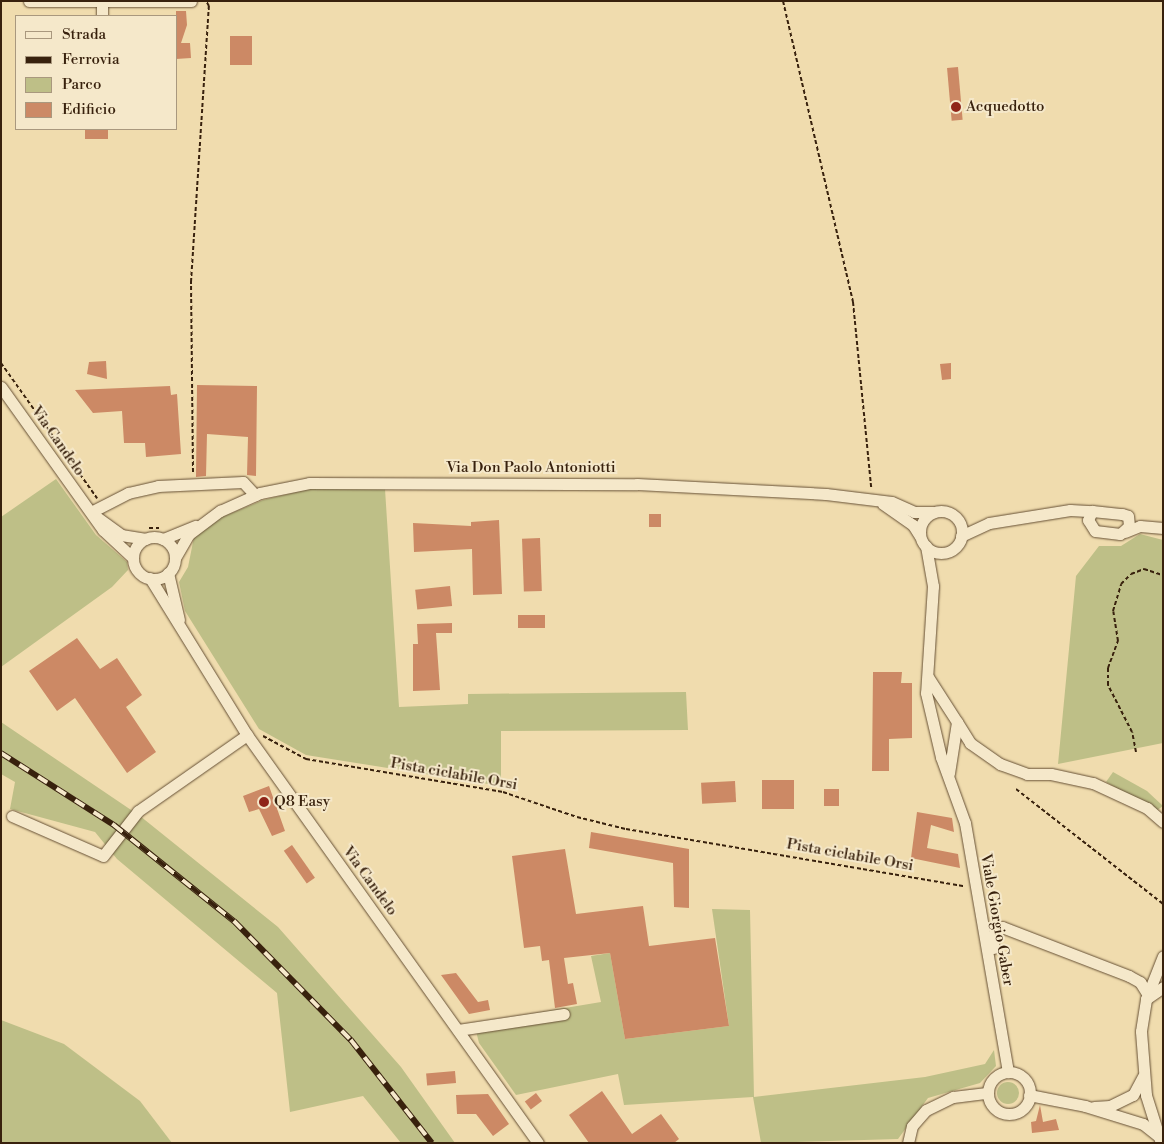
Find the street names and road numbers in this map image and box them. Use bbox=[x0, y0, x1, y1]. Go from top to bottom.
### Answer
street label: Via Candelo bbox=[27, 403, 89, 479]
street label: Via Don Paolo Antoniotti bbox=[446, 459, 616, 477]
street label: Pista ciclabile Orsi bbox=[389, 754, 519, 794]
street label: Pista ciclabile Orsi bbox=[785, 835, 915, 875]
street label: Via Candelo bbox=[339, 843, 401, 919]
street label: Viale Giorgio Gaber bbox=[977, 853, 1017, 987]

